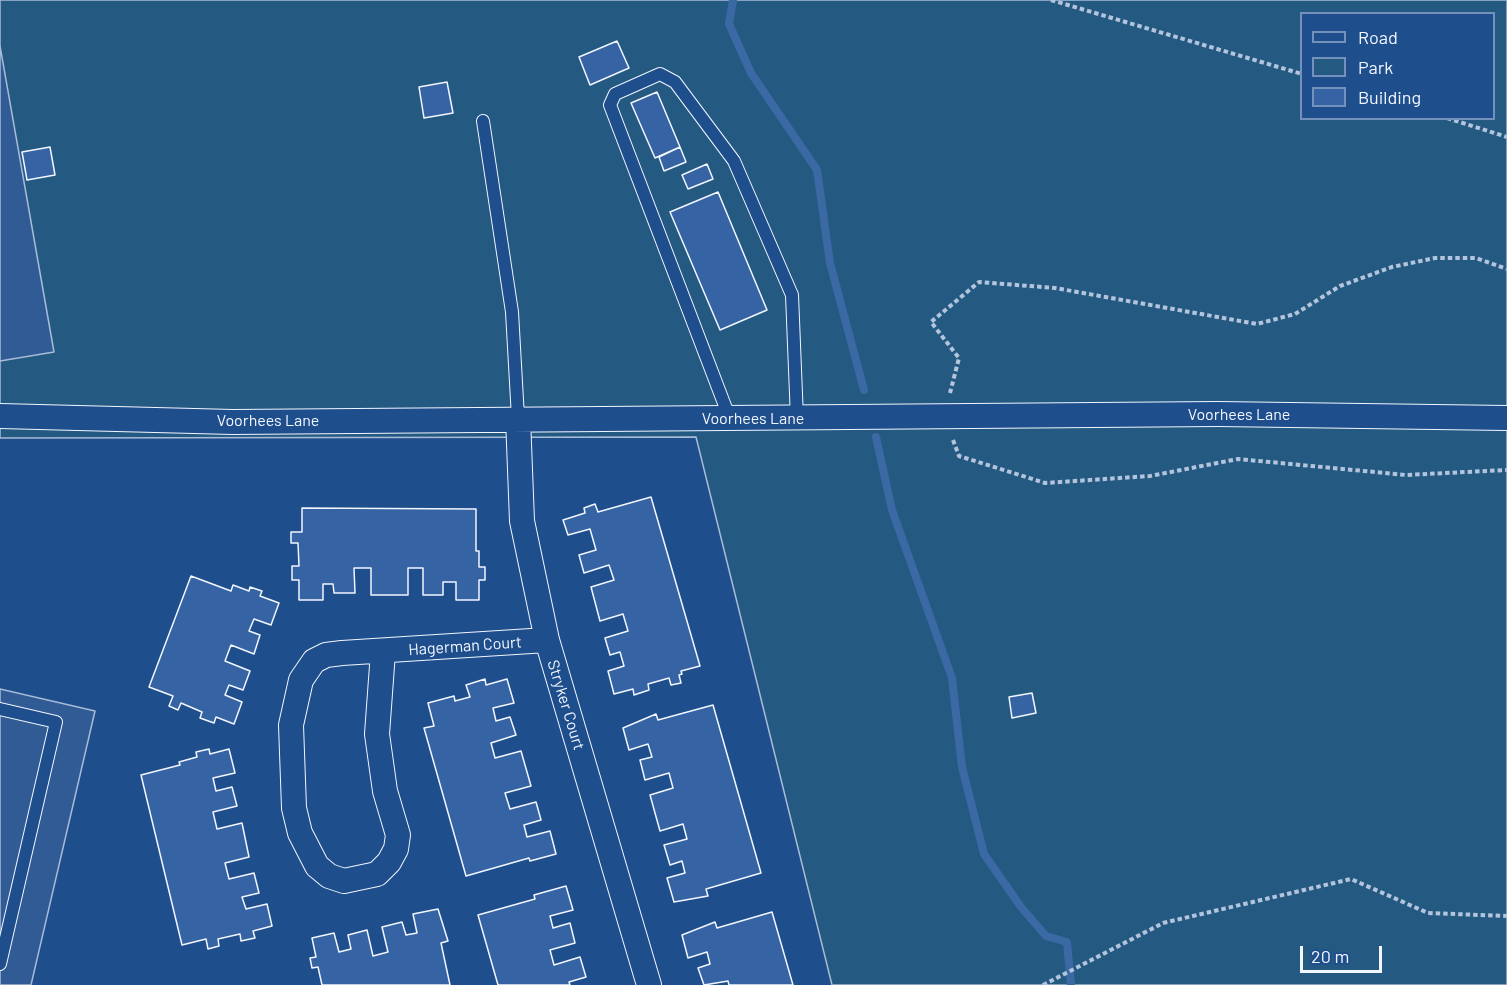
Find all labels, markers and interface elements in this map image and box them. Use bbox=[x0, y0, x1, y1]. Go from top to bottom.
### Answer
legend bbox=[1300, 12, 1495, 120]
text: Road bbox=[1358, 26, 1398, 48]
text: Park bbox=[1358, 56, 1393, 78]
text: Building bbox=[1358, 86, 1421, 108]
street label: Voorhees Lane bbox=[1188, 405, 1290, 425]
street label: Voorhees Lane bbox=[702, 409, 804, 429]
street label: Voorhees Lane bbox=[217, 411, 319, 431]
street label: Hagerman Court bbox=[408, 632, 522, 660]
street label: Stryker Court bbox=[543, 658, 589, 752]
scale bar bbox=[1303, 934, 1386, 972]
text: 20 m bbox=[1311, 945, 1349, 967]

